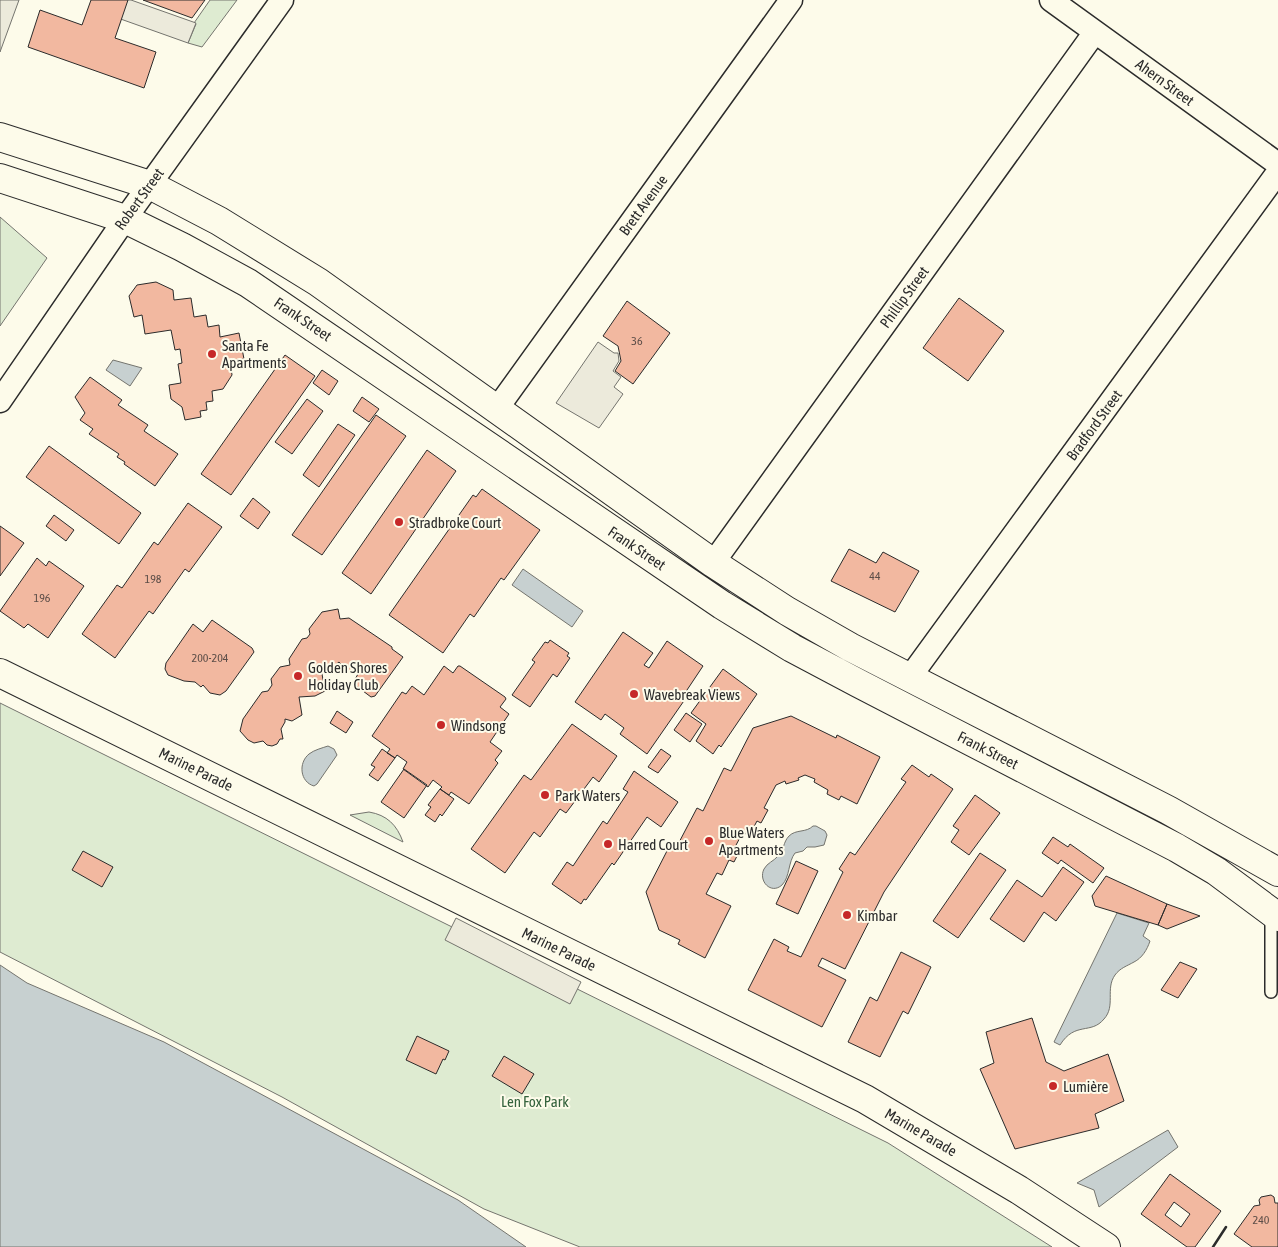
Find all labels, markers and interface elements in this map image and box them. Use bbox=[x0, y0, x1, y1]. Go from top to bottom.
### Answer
street label: Ahern Street bbox=[1132, 55, 1198, 109]
street label: Robert Street bbox=[111, 165, 167, 233]
street label: Brett Avenue bbox=[615, 171, 671, 239]
street label: Phillip Street bbox=[876, 263, 932, 331]
street label: Frank Street bbox=[271, 294, 335, 344]
house number: 36 bbox=[631, 334, 643, 348]
place label: Santa Fe Apartments bbox=[222, 337, 287, 371]
marker: Santa Fe Apartments bbox=[206, 348, 218, 360]
street label: Bradford Street bbox=[1063, 386, 1125, 464]
place label: Stradbroke Court bbox=[409, 514, 501, 531]
marker: Stradbroke Court bbox=[393, 516, 405, 528]
street label: Frank Street bbox=[605, 523, 669, 573]
house number: 44 bbox=[869, 569, 881, 583]
house number: 198 bbox=[145, 572, 162, 586]
house number: 196 bbox=[34, 591, 51, 605]
house number: 200-204 bbox=[192, 651, 229, 665]
place label: Golden Shores Holiday Club bbox=[308, 659, 387, 693]
marker: Golden Shores Holiday Club bbox=[292, 670, 304, 682]
place label: Wavebreak Views bbox=[644, 686, 740, 703]
marker: Wavebreak Views bbox=[628, 688, 640, 700]
place label: Windsong bbox=[451, 717, 506, 734]
marker: Windsong bbox=[435, 719, 447, 731]
street label: Frank Street bbox=[955, 728, 1021, 772]
street label: Marine Parade bbox=[156, 744, 236, 794]
place label: Park Waters bbox=[555, 787, 620, 804]
marker: Park Waters bbox=[539, 789, 551, 801]
place label: Blue Waters Apartments bbox=[719, 824, 784, 858]
marker: Blue Waters Apartments bbox=[703, 835, 715, 847]
place label: Harred Court bbox=[618, 836, 688, 853]
marker: Harred Court bbox=[602, 838, 614, 850]
place label: Kimbar bbox=[857, 907, 898, 924]
marker: Kimbar bbox=[841, 909, 853, 921]
street label: Marine Parade bbox=[519, 924, 599, 974]
place label: Lumière bbox=[1063, 1078, 1109, 1095]
marker: Lumière bbox=[1047, 1080, 1059, 1092]
park label: Len Fox Park bbox=[501, 1093, 569, 1110]
street label: Marine Parade bbox=[882, 1105, 960, 1159]
house number: 240 bbox=[1253, 1213, 1270, 1227]

